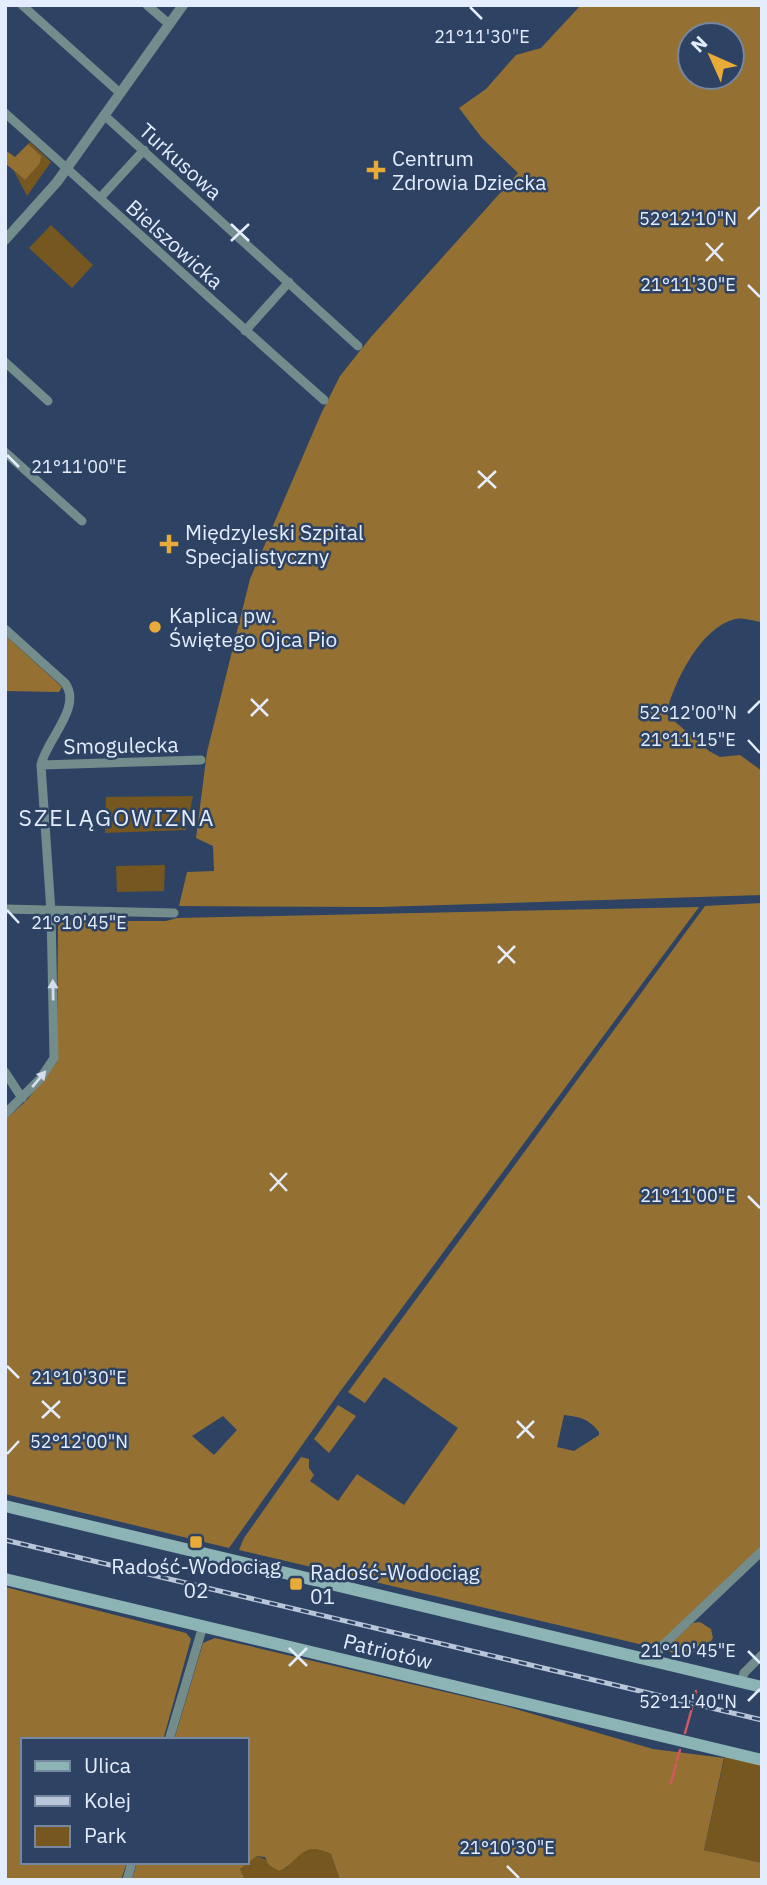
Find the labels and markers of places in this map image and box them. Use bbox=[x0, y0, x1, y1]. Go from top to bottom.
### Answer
place label: Centrum Zdrowia Dziecka bbox=[392, 144, 547, 196]
marker: Centrum Zdrowia Dziecka bbox=[366, 160, 386, 180]
place label: Międzyleski Szpital Specjalistyczny bbox=[185, 518, 364, 570]
marker: Międzyleski Szpital Specjalistyczny bbox=[159, 534, 179, 554]
place label: Kaplica pw. Świętego Ojca Pio bbox=[169, 601, 337, 653]
marker: Kaplica pw. Świętego Ojca Pio bbox=[147, 619, 163, 635]
marker: Radość-Wodociąg 02 bbox=[188, 1534, 204, 1550]
place label: Radość-Wodociąg 02 bbox=[111, 1552, 281, 1604]
place label: Radość-Wodociąg 01 bbox=[310, 1558, 480, 1610]
marker: Radość-Wodociąg 01 bbox=[288, 1576, 304, 1592]

